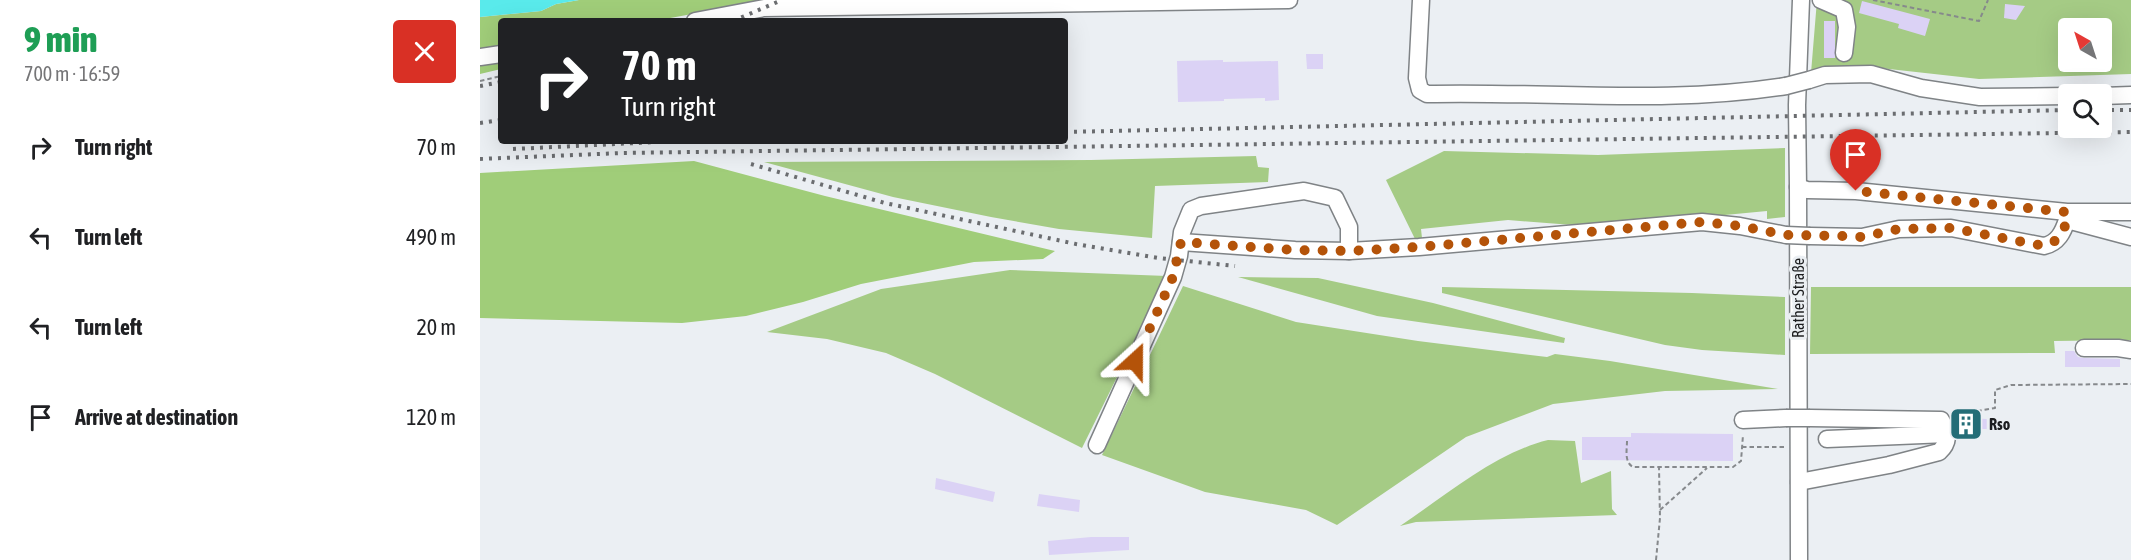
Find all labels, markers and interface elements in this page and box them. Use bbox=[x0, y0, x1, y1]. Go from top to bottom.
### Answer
text: 9 min bbox=[24, 18, 98, 60]
north arrow bbox=[2058, 18, 2112, 72]
map controls bbox=[2058, 18, 2112, 138]
button: close bbox=[393, 20, 456, 83]
text: 70 m bbox=[621, 41, 696, 89]
icon: right bbox=[522, 42, 600, 120]
text: 700 m · 16:59 bbox=[24, 62, 120, 85]
button: search bbox=[2058, 84, 2112, 138]
text: Turn right bbox=[621, 91, 716, 122]
pin bbox=[1830, 129, 1881, 191]
icon: right bbox=[24, 131, 57, 164]
text: Turn right bbox=[75, 134, 152, 160]
text: 70 m bbox=[416, 134, 456, 160]
icon: arrive bbox=[1839, 138, 1872, 171]
icon: left bbox=[24, 221, 57, 254]
text: Turn left bbox=[75, 224, 142, 250]
text: 490 m bbox=[406, 224, 456, 250]
street label: Rather Straße bbox=[1789, 258, 1807, 338]
icon: left bbox=[24, 311, 57, 344]
text: Turn left bbox=[75, 314, 142, 340]
text: 20 m bbox=[416, 314, 456, 340]
position arrow bbox=[1103, 329, 1167, 393]
icon: arrive bbox=[24, 401, 57, 434]
text: Arrive at destination bbox=[75, 404, 238, 430]
text: 120 m bbox=[406, 404, 456, 430]
building icon: Rso bbox=[1948, 406, 1984, 442]
place label: Rso bbox=[1989, 415, 2011, 433]

